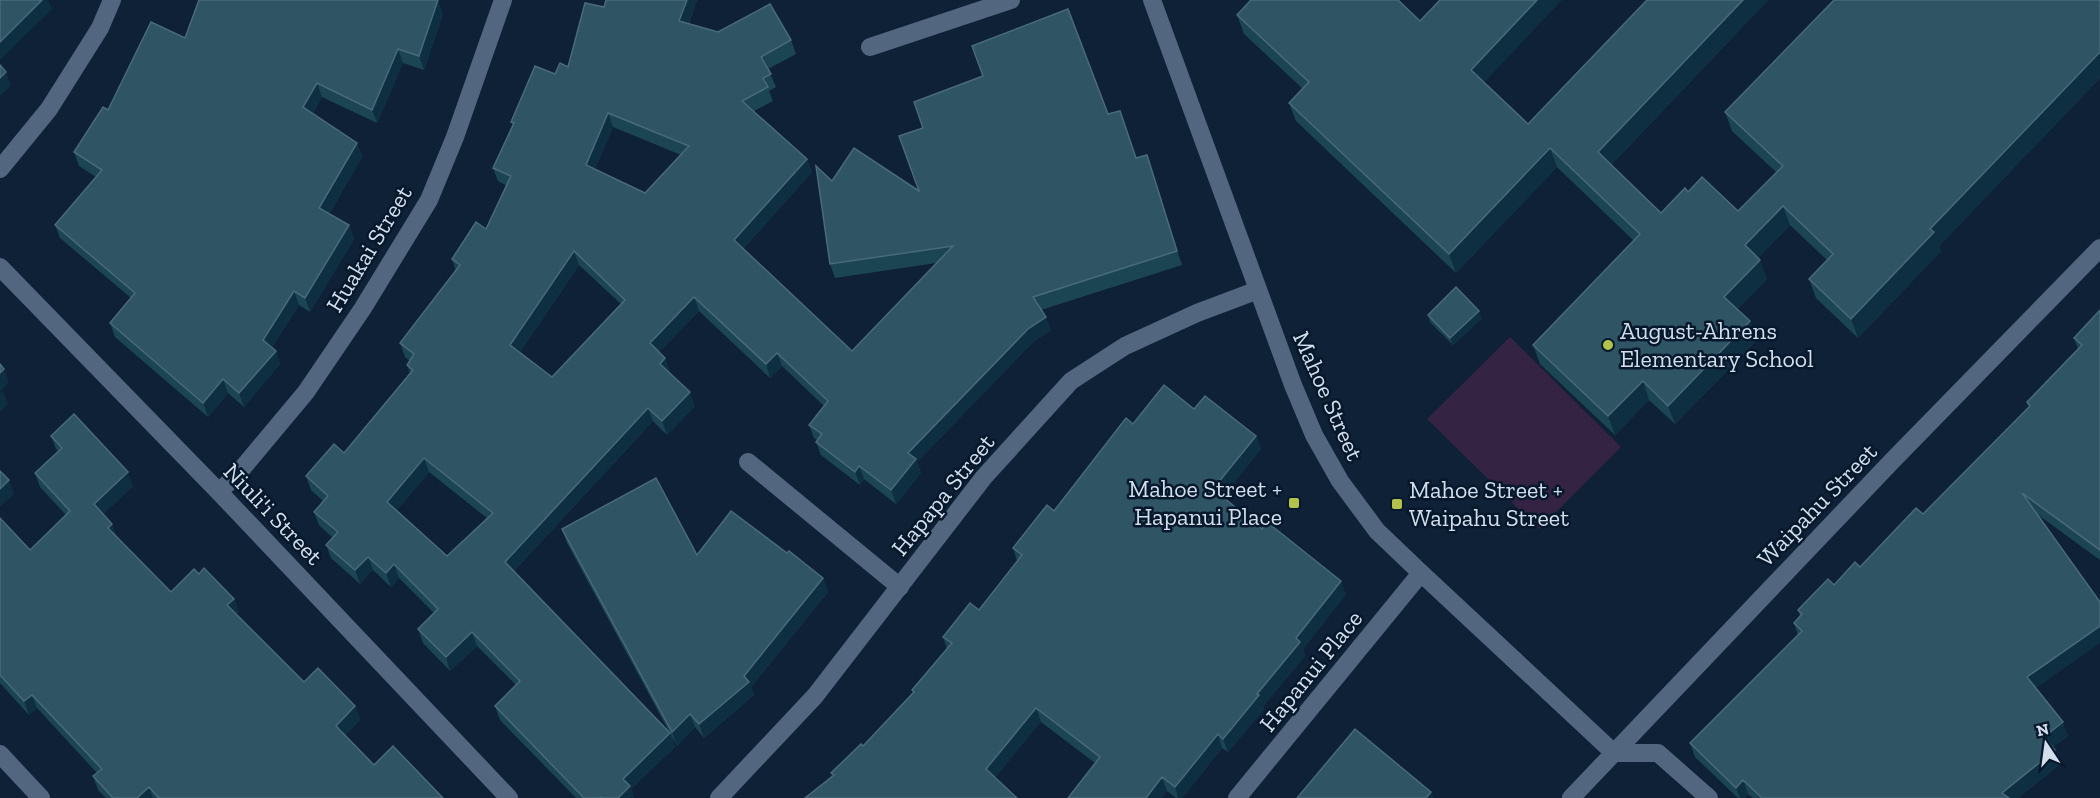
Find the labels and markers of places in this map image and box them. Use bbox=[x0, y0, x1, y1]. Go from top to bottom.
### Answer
place label: August-Ahrens Elementary School bbox=[1620, 316, 1814, 373]
marker: August-Ahrens Elementary School bbox=[1601, 338, 1615, 352]
place label: Mahoe Street + Hapanui Place bbox=[1128, 474, 1282, 531]
place label: Mahoe Street + Waipahu Street bbox=[1409, 475, 1569, 532]
marker: Mahoe Street + Hapanui Place bbox=[1287, 496, 1301, 510]
marker: Mahoe Street + Waipahu Street bbox=[1390, 497, 1404, 511]

